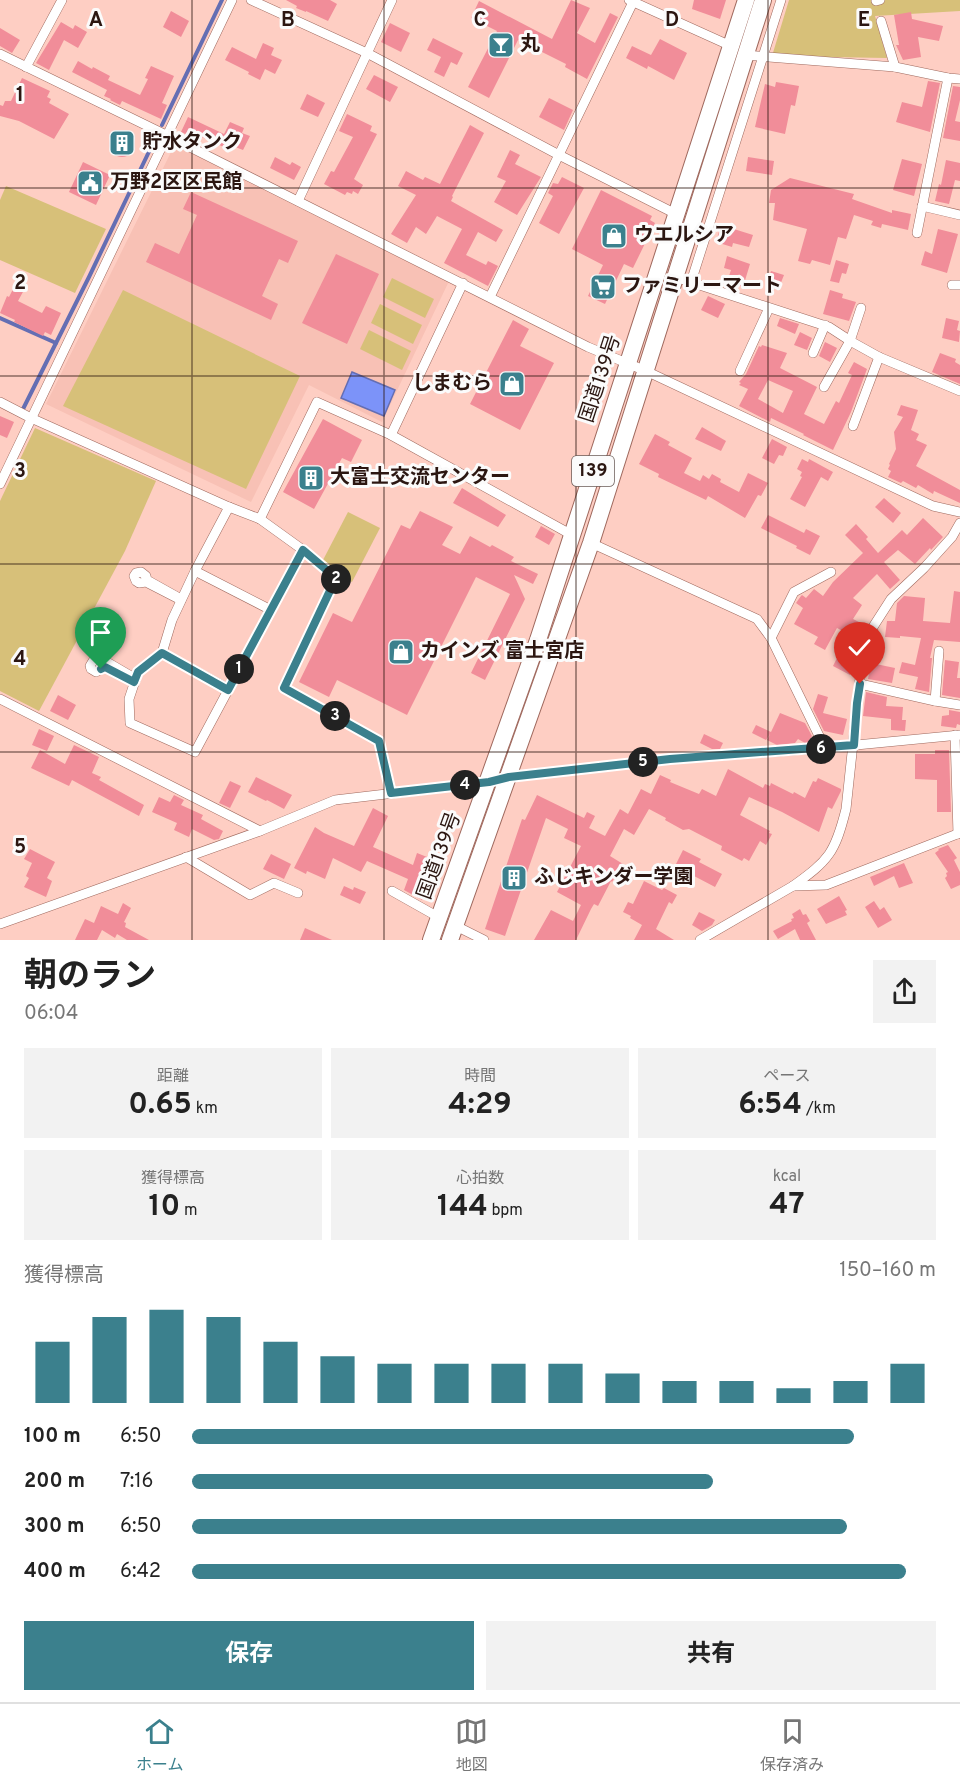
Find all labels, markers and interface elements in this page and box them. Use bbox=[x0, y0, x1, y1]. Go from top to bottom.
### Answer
text: A bbox=[89, 8, 103, 34]
text: B bbox=[281, 8, 295, 34]
text: C bbox=[474, 8, 486, 34]
text: D bbox=[665, 8, 679, 34]
text: E bbox=[858, 8, 870, 34]
bar icon: 丸 bbox=[486, 30, 516, 60]
place label: 丸 bbox=[520, 32, 540, 58]
text: 1 bbox=[16, 83, 24, 109]
building icon: 貯水タンク bbox=[107, 128, 137, 158]
place label: 貯水タンク bbox=[142, 130, 242, 156]
public building icon: 万野2区区民館 bbox=[75, 168, 105, 198]
place label: 万野2区区民館 bbox=[110, 170, 242, 196]
shop icon: ウエルシア bbox=[599, 221, 629, 251]
place label: ウエルシア bbox=[634, 223, 734, 249]
text: 2 bbox=[14, 271, 26, 297]
supermarket icon: ファミリーマート bbox=[588, 272, 618, 302]
place label: ファミリーマート bbox=[622, 274, 782, 300]
street label: 国道139号 bbox=[575, 332, 627, 426]
shop icon: しまむら bbox=[497, 369, 527, 399]
place label: しまむら bbox=[412, 371, 492, 397]
road number: 139 bbox=[572, 456, 614, 486]
text: 3 bbox=[14, 459, 26, 485]
building icon: 大富士交流センター bbox=[296, 463, 326, 493]
place label: 大富士交流センター bbox=[330, 465, 510, 491]
pin: 2 bbox=[321, 564, 351, 594]
text: 2 bbox=[331, 569, 341, 589]
pin bbox=[75, 607, 126, 669]
icon: arrive bbox=[84, 616, 117, 649]
pin bbox=[834, 622, 885, 684]
icon: check bbox=[843, 631, 876, 664]
shop icon: カインズ 富士宮店 bbox=[386, 637, 416, 667]
place label: カインズ 富士宮店 bbox=[420, 639, 585, 665]
text: 4 bbox=[14, 647, 26, 673]
pin: 1 bbox=[224, 654, 254, 684]
text: 1 bbox=[236, 659, 242, 679]
pin: 3 bbox=[320, 701, 350, 731]
text: 3 bbox=[330, 706, 340, 726]
pin: 6 bbox=[806, 734, 836, 764]
text: 6 bbox=[816, 739, 826, 759]
pin: 5 bbox=[628, 747, 658, 777]
text: 5 bbox=[638, 752, 648, 772]
pin: 4 bbox=[450, 770, 480, 800]
text: 4 bbox=[460, 775, 470, 795]
street label: 国道139号 bbox=[412, 809, 468, 903]
text: 5 bbox=[14, 835, 26, 861]
building icon: ふじキンダー学園 bbox=[499, 863, 529, 893]
place label: ふじキンダー学園 bbox=[534, 865, 693, 891]
text: 朝のラン bbox=[24, 957, 156, 999]
button: share bbox=[873, 960, 936, 1023]
text: 06:04 bbox=[24, 1001, 79, 1027]
text: 距離 bbox=[157, 1067, 189, 1087]
text: 時間 bbox=[464, 1067, 496, 1087]
text: ペース bbox=[763, 1067, 811, 1087]
text: 0.65 bbox=[128, 1087, 192, 1124]
text: 4:29 bbox=[448, 1087, 512, 1124]
text: 6:54 bbox=[738, 1087, 802, 1124]
text: km bbox=[192, 1099, 218, 1119]
text: /km bbox=[802, 1099, 836, 1119]
text: kcal bbox=[773, 1167, 801, 1187]
text: 獲得標高 bbox=[141, 1169, 205, 1189]
text: 心拍数 bbox=[456, 1169, 504, 1189]
text: 47 bbox=[769, 1187, 805, 1224]
text: 10 bbox=[148, 1189, 180, 1226]
text: 144 bbox=[437, 1189, 488, 1226]
text: m bbox=[180, 1201, 198, 1221]
text: bpm bbox=[488, 1201, 523, 1221]
text: 150–160 m bbox=[839, 1258, 936, 1284]
text: 獲得標高 bbox=[24, 1263, 104, 1289]
text: 100 m bbox=[24, 1424, 81, 1450]
text: 6:50 bbox=[120, 1424, 162, 1450]
text: 200 m bbox=[24, 1469, 85, 1495]
text: 7:16 bbox=[120, 1469, 154, 1495]
text: 300 m bbox=[24, 1514, 85, 1540]
text: 6:50 bbox=[120, 1514, 162, 1540]
text: 400 m bbox=[24, 1559, 86, 1585]
text: 6:42 bbox=[120, 1559, 161, 1585]
button: 保存 bbox=[24, 1621, 474, 1690]
button: 共有 bbox=[486, 1621, 936, 1690]
tab: ホーム bbox=[136, 1715, 183, 1776]
tab: 地図 bbox=[455, 1715, 488, 1776]
tab: 保存済み bbox=[760, 1715, 824, 1776]

